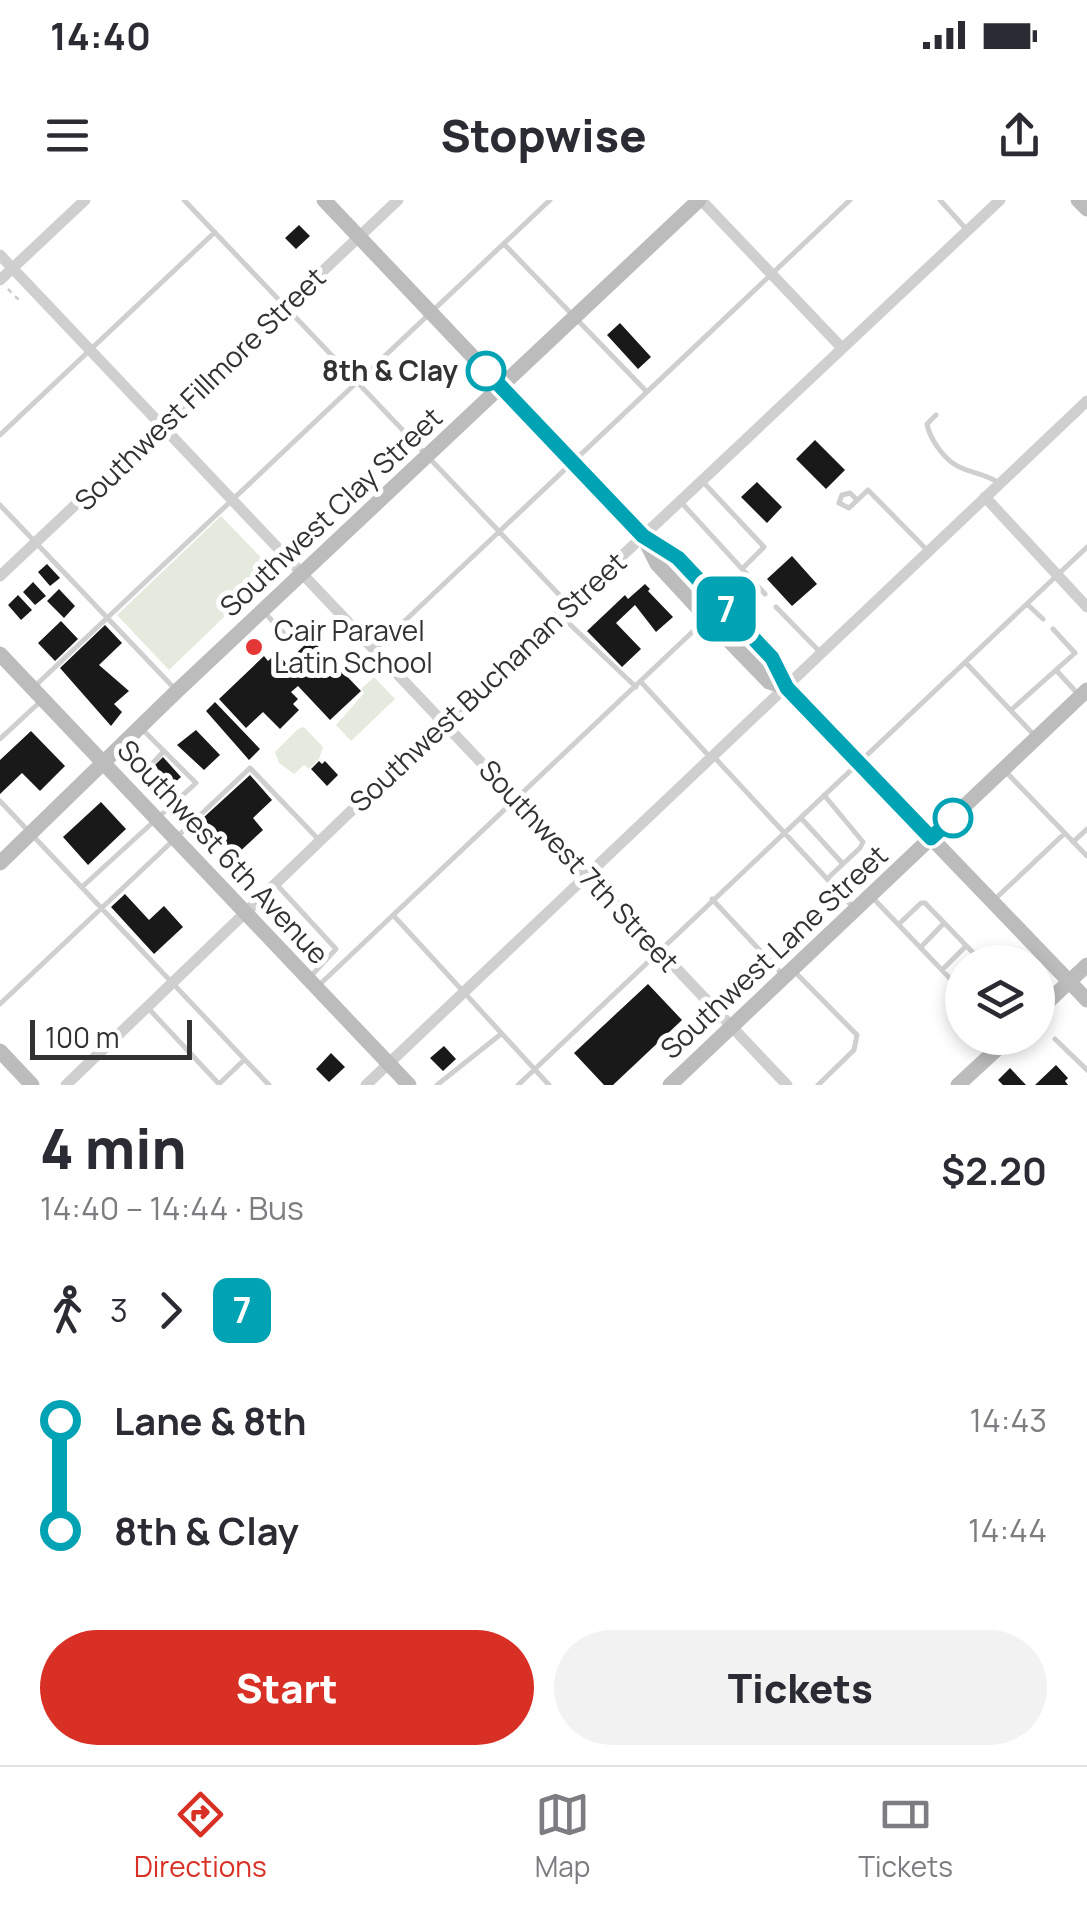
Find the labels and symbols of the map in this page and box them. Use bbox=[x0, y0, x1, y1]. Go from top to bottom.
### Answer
street label: Southwest Fillmore Street bbox=[66, 258, 333, 518]
place label: 8th & Clay bbox=[322, 351, 458, 389]
marker: 8th & Clay bbox=[467, 352, 505, 390]
street label: Southwest Clay Street bbox=[211, 398, 450, 624]
street label: Southwest Buchanan Street bbox=[341, 543, 634, 820]
line badge: 7 bbox=[694, 576, 758, 642]
place label: Cair Paravel Latin School bbox=[274, 611, 433, 681]
marker: Cair Paravel Latin School bbox=[243, 636, 265, 658]
street label: Southwest 6th Avenue bbox=[110, 731, 338, 972]
street label: Southwest 7th Street bbox=[471, 751, 688, 980]
unlabelled marker bbox=[934, 799, 972, 837]
street label: Southwest Lane Street bbox=[651, 836, 895, 1067]
scale bar bbox=[30, 1015, 192, 1060]

